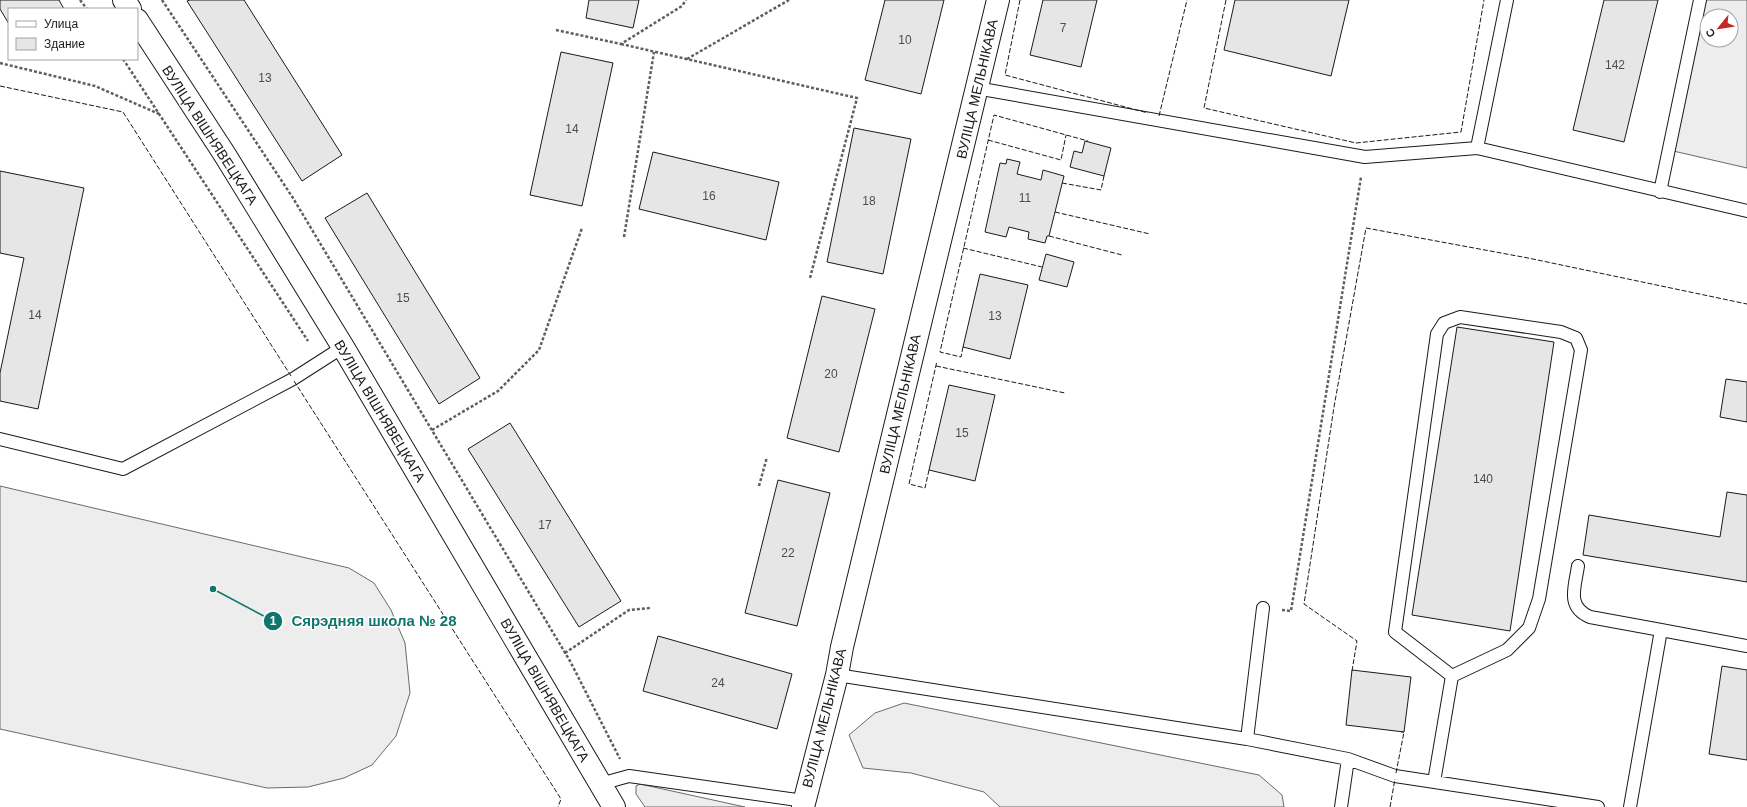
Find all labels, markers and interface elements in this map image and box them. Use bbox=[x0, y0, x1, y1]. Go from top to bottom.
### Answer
legend bbox=[8, 8, 138, 60]
north arrow bbox=[1699, 8, 1739, 48]
text: Улица bbox=[44, 17, 78, 31]
street label: ВУЛІЦА МЕЛЬНІКАВА bbox=[953, 17, 1001, 160]
house number: 7 bbox=[1060, 21, 1067, 35]
text: С bbox=[1703, 27, 1718, 39]
house number: 10 bbox=[898, 33, 912, 47]
text: Здание bbox=[44, 37, 85, 51]
house number: 142 bbox=[1605, 58, 1625, 72]
street label: ВУЛІЦА ВІШНЯВЕЦКАГА bbox=[159, 62, 261, 208]
house number: 13 bbox=[258, 71, 272, 85]
house number: 14 bbox=[565, 122, 579, 136]
house number: 16 bbox=[702, 189, 716, 203]
house number: 11 bbox=[1019, 191, 1032, 205]
house number: 18 bbox=[862, 194, 876, 208]
house number: 15 bbox=[396, 291, 410, 305]
house number: 14 bbox=[28, 308, 42, 322]
house number: 13 bbox=[988, 309, 1002, 323]
street label: ВУЛІЦА МЕЛЬНІКАВА bbox=[876, 332, 924, 475]
street label: ВУЛІЦА ВІШНЯВЕЦКАГА bbox=[331, 337, 429, 485]
house number: 20 bbox=[824, 367, 838, 381]
house number: 15 bbox=[955, 426, 969, 440]
house number: 140 bbox=[1473, 472, 1493, 486]
house number: 17 bbox=[538, 518, 552, 532]
house number: 22 bbox=[781, 546, 795, 560]
callout: Сярэдняя школа № 28 bbox=[263, 608, 464, 635]
text: Сярэдняя школа № 28 bbox=[291, 612, 457, 629]
text: 1 bbox=[270, 614, 277, 628]
street label: ВУЛІЦА ВІШНЯВЕЦКАГА bbox=[497, 616, 593, 765]
street label: ВУЛІЦА МЕЛЬНІКАВА bbox=[799, 646, 849, 789]
house number: 24 bbox=[711, 676, 725, 690]

